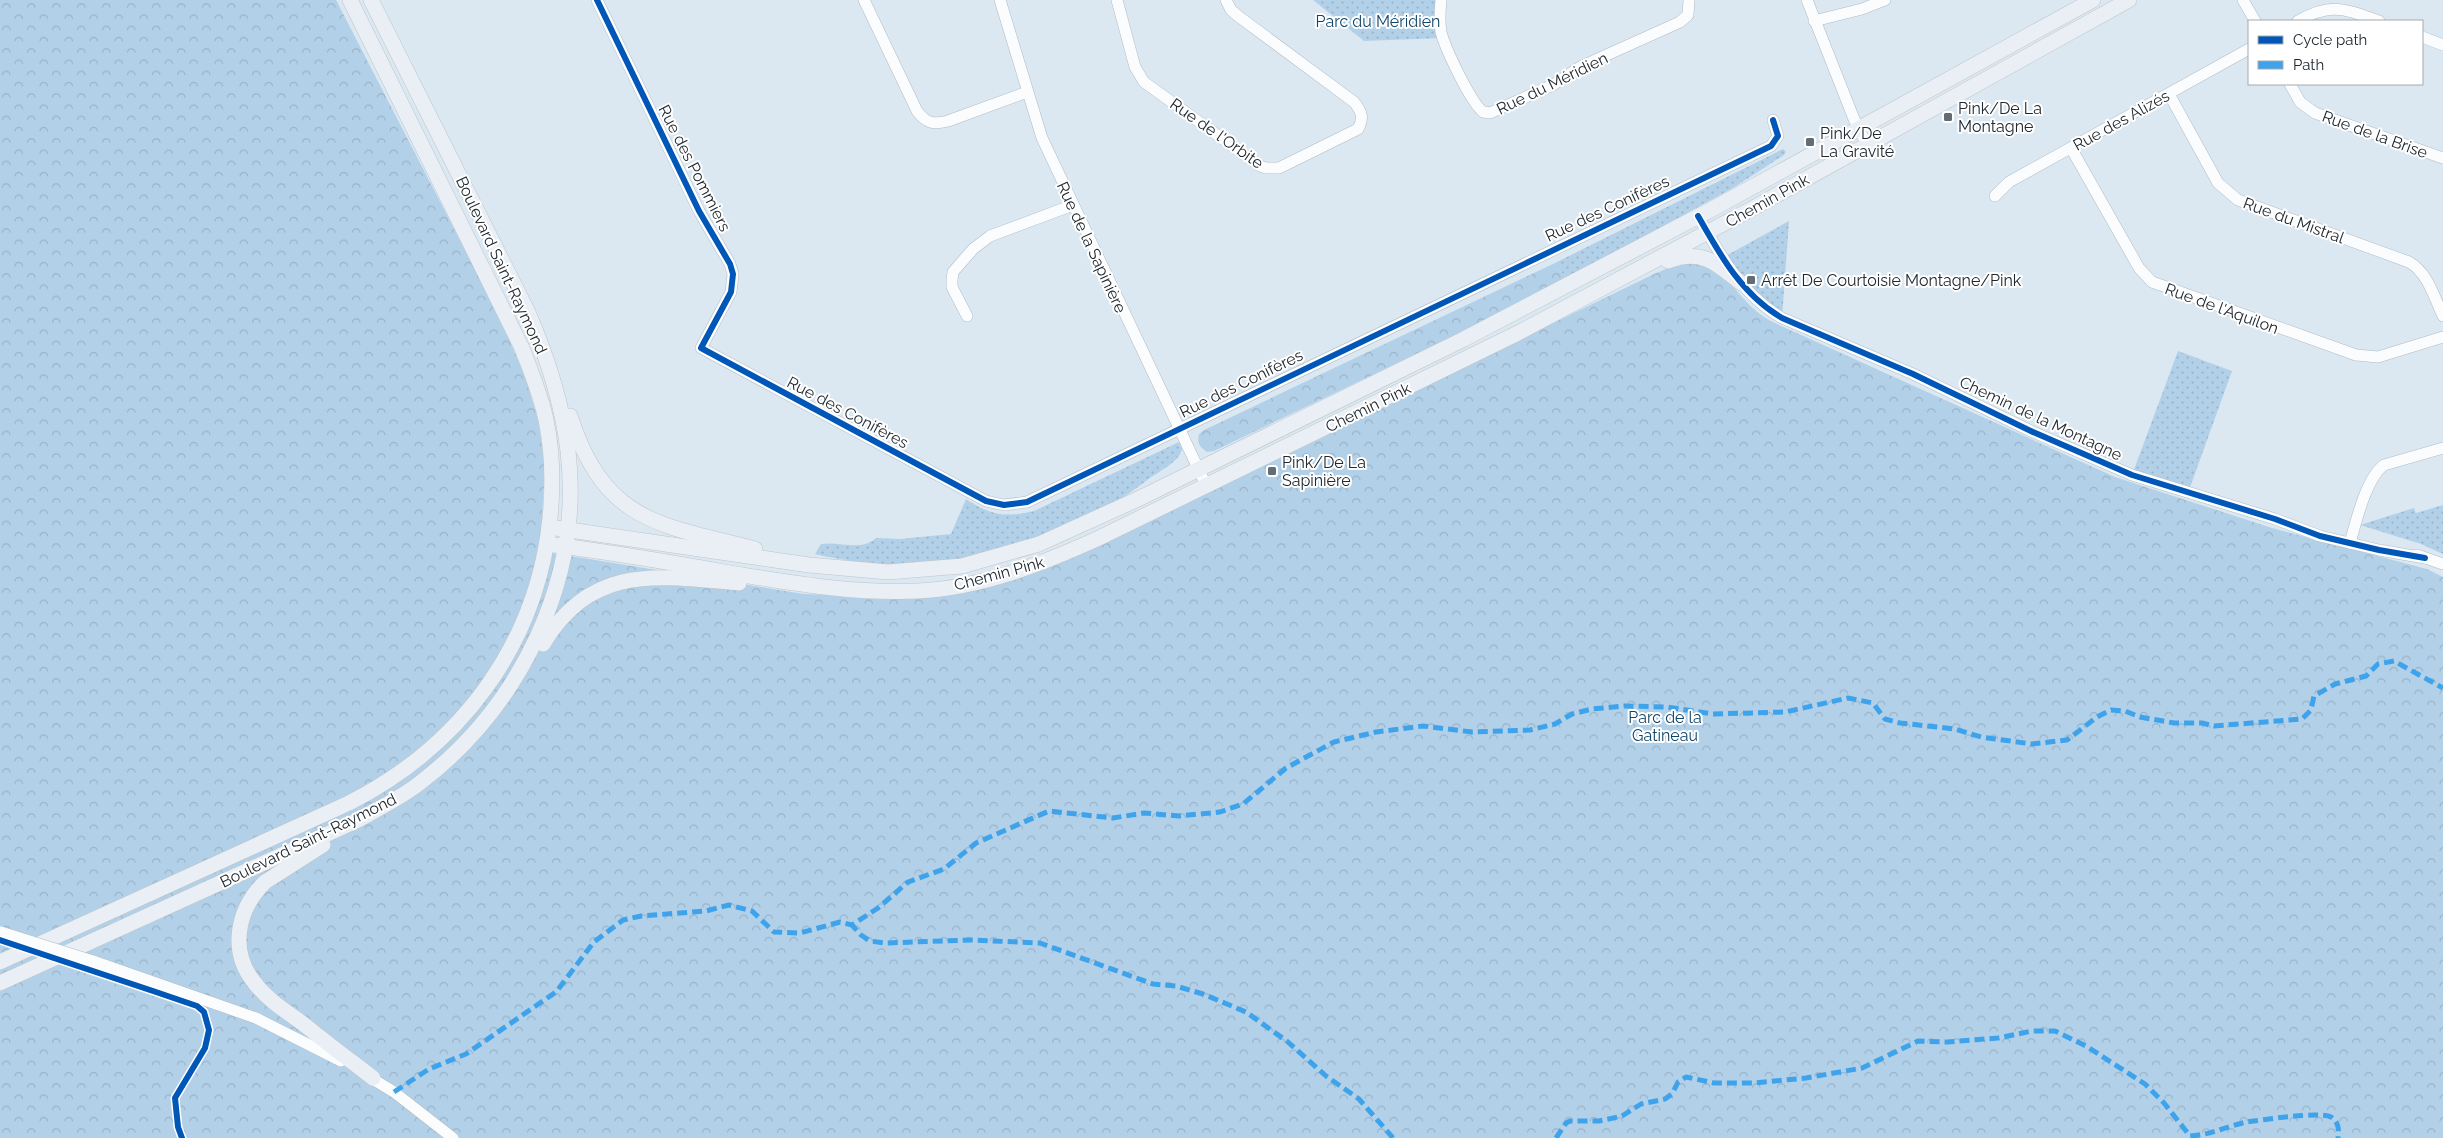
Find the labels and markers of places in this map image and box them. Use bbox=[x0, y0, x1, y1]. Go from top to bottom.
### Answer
place label: Pink/De La Montagne bbox=[1958, 99, 2042, 136]
marker: Pink/De La Montagne bbox=[1942, 111, 1954, 123]
place label: Pink/De La Gravité bbox=[1820, 124, 1894, 161]
marker: Pink/De La Gravité bbox=[1804, 136, 1816, 148]
place label: Arrêt De Courtoisie Montagne/Pink bbox=[1761, 271, 2022, 290]
marker: Arrêt De Courtoisie Montagne/Pink bbox=[1745, 274, 1757, 286]
place label: Pink/De La Sapinière bbox=[1282, 453, 1366, 490]
marker: Pink/De La Sapinière bbox=[1266, 465, 1278, 477]

